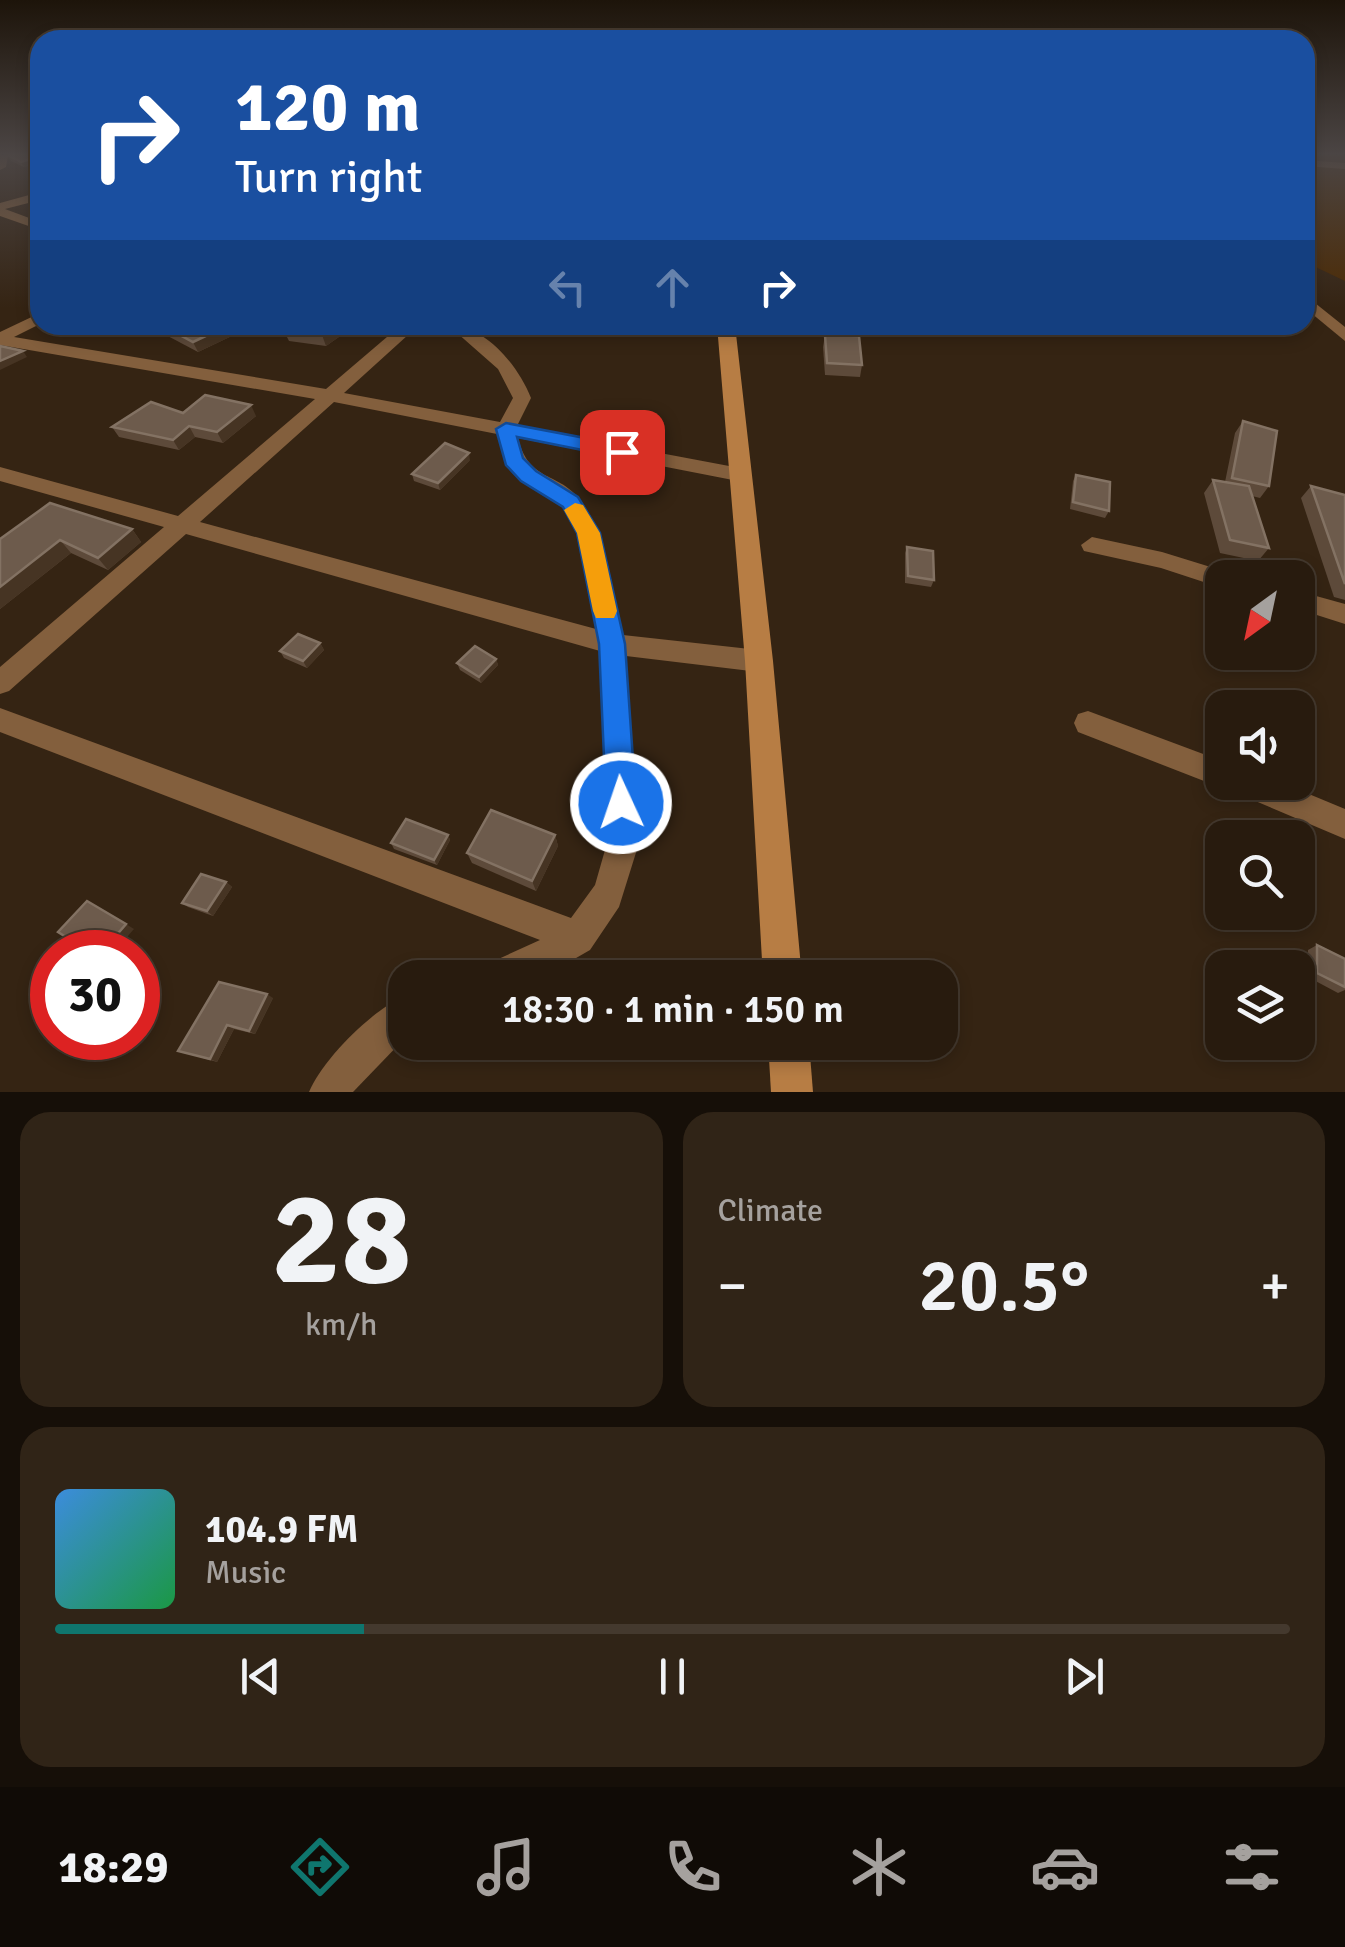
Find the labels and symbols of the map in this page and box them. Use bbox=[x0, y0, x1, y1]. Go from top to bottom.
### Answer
pin bbox=[580, 410, 665, 495]
north arrow bbox=[1205, 560, 1315, 670]
position arrow bbox=[569, 751, 673, 855]
speed limit sign: 30 bbox=[30, 930, 160, 1060]

